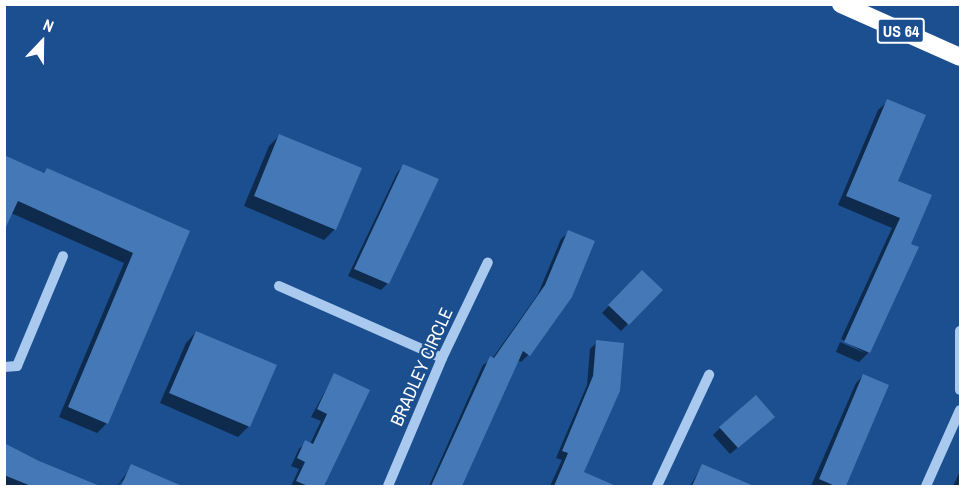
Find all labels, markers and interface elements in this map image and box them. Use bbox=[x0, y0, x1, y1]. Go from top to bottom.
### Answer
north arrow bbox=[12, 12, 72, 72]
text: N bbox=[40, 13, 57, 37]
road number: US 64 bbox=[876, 18, 926, 44]
street label: BRADLEY CIRCLE bbox=[386, 305, 458, 429]

